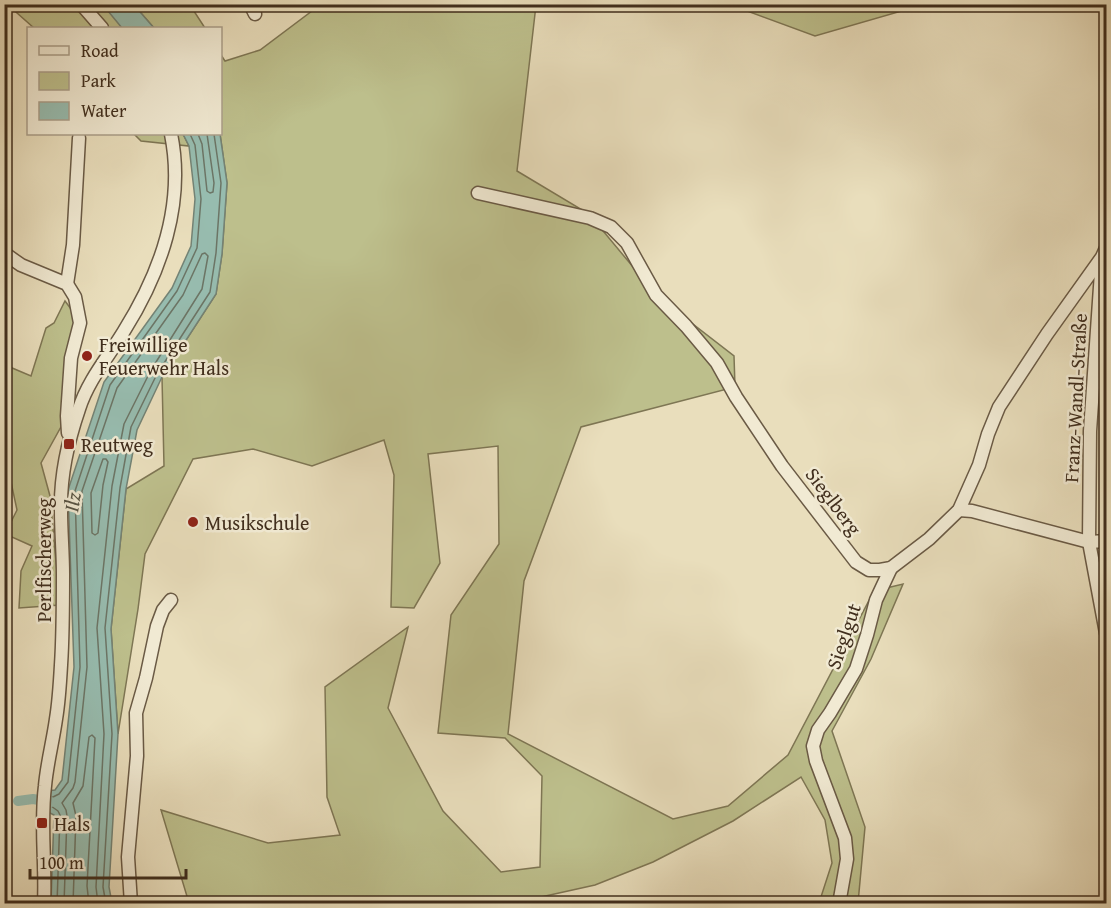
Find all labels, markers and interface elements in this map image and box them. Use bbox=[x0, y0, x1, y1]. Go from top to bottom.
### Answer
legend bbox=[27, 27, 222, 135]
text: Road bbox=[81, 37, 119, 64]
text: Park bbox=[81, 67, 117, 94]
text: Water bbox=[81, 97, 127, 124]
street label: Franz-Wandl-Straße bbox=[1056, 313, 1094, 483]
place label: Freiwillige Feuerwehr Hals bbox=[99, 330, 229, 382]
marker: Freiwillige Feuerwehr Hals bbox=[80, 349, 94, 363]
place label: Reutweg bbox=[81, 430, 153, 459]
marker: Reutweg bbox=[62, 437, 76, 451]
street label: Sieglberg bbox=[799, 461, 869, 541]
water label: Ilz bbox=[55, 490, 89, 514]
street label: Perlfischerweg bbox=[29, 498, 58, 622]
place label: Musikschule bbox=[205, 508, 309, 537]
marker: Musikschule bbox=[186, 515, 200, 529]
street label: Sieglgut bbox=[818, 599, 868, 673]
place label: Hals bbox=[54, 809, 90, 838]
marker: Hals bbox=[35, 816, 49, 830]
scale bar bbox=[30, 842, 186, 880]
text: 100 m bbox=[39, 849, 84, 876]

